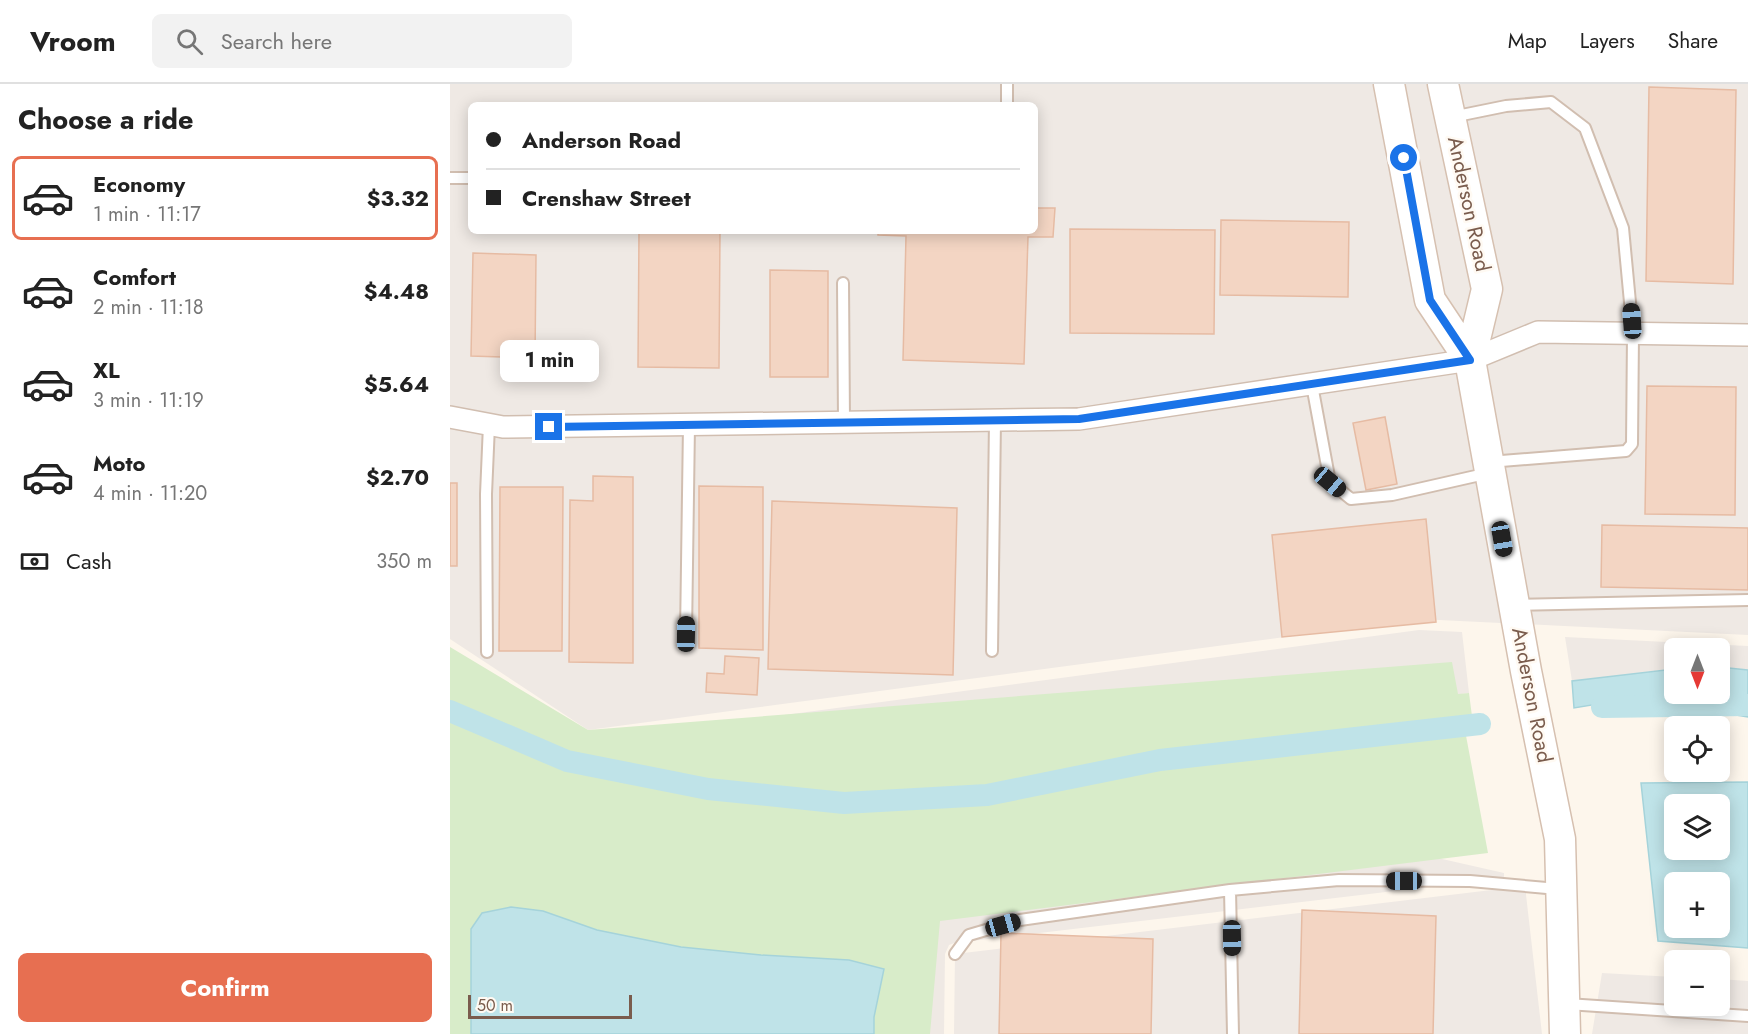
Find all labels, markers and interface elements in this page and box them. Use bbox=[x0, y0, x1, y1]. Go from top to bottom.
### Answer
search box bbox=[152, 14, 572, 68]
text: Vroom bbox=[30, 21, 116, 62]
icon: search bbox=[173, 25, 206, 58]
text: Search here bbox=[221, 25, 332, 57]
text: Map bbox=[1508, 26, 1547, 56]
text: Layers bbox=[1580, 26, 1635, 56]
text: Share bbox=[1668, 26, 1718, 56]
text: Choose a ride bbox=[18, 100, 193, 139]
text: Anderson Road bbox=[522, 124, 681, 156]
street label: Anderson Road bbox=[1440, 134, 1498, 274]
route start bbox=[1390, 144, 1417, 171]
text: Economy bbox=[93, 168, 185, 200]
icon: car bbox=[21, 171, 75, 225]
text: $3.32 bbox=[367, 182, 429, 214]
text: Crenshaw Street bbox=[522, 182, 691, 214]
text: 1 min · 11:17 bbox=[93, 200, 201, 229]
text: Comfort bbox=[93, 261, 176, 293]
icon: car bbox=[21, 264, 75, 318]
text: $4.48 bbox=[364, 275, 429, 307]
text: 2 min · 11:18 bbox=[93, 293, 204, 322]
car bbox=[1622, 302, 1642, 340]
callout: 1 min bbox=[500, 340, 598, 382]
text: 1 min bbox=[525, 346, 574, 375]
text: XL bbox=[93, 354, 120, 386]
icon: car bbox=[21, 357, 75, 411]
text: $5.64 bbox=[364, 368, 429, 400]
text: 3 min · 11:19 bbox=[93, 386, 204, 415]
route end bbox=[535, 413, 562, 440]
text: Moto bbox=[93, 447, 146, 479]
icon: car bbox=[21, 450, 75, 504]
text: $2.70 bbox=[366, 461, 429, 493]
car bbox=[1310, 464, 1350, 500]
text: 4 min · 11:20 bbox=[93, 479, 207, 508]
car bbox=[1490, 520, 1514, 558]
icon: cash bbox=[18, 545, 51, 578]
text: Cash bbox=[66, 545, 112, 577]
text: 350 m bbox=[376, 547, 432, 576]
car bbox=[677, 616, 695, 652]
street label: Anderson Road bbox=[1504, 625, 1560, 765]
north arrow bbox=[1664, 638, 1730, 704]
map controls bbox=[1664, 638, 1730, 1016]
button: locate bbox=[1664, 716, 1730, 782]
button: layers bbox=[1664, 794, 1730, 860]
car bbox=[1386, 872, 1422, 890]
button: + bbox=[1664, 872, 1730, 938]
car bbox=[983, 911, 1023, 939]
car bbox=[1223, 920, 1241, 956]
button: − bbox=[1664, 950, 1730, 1016]
button: Confirm bbox=[18, 953, 432, 1022]
scale bar bbox=[468, 992, 632, 1020]
text: 50 m bbox=[477, 994, 513, 1017]

